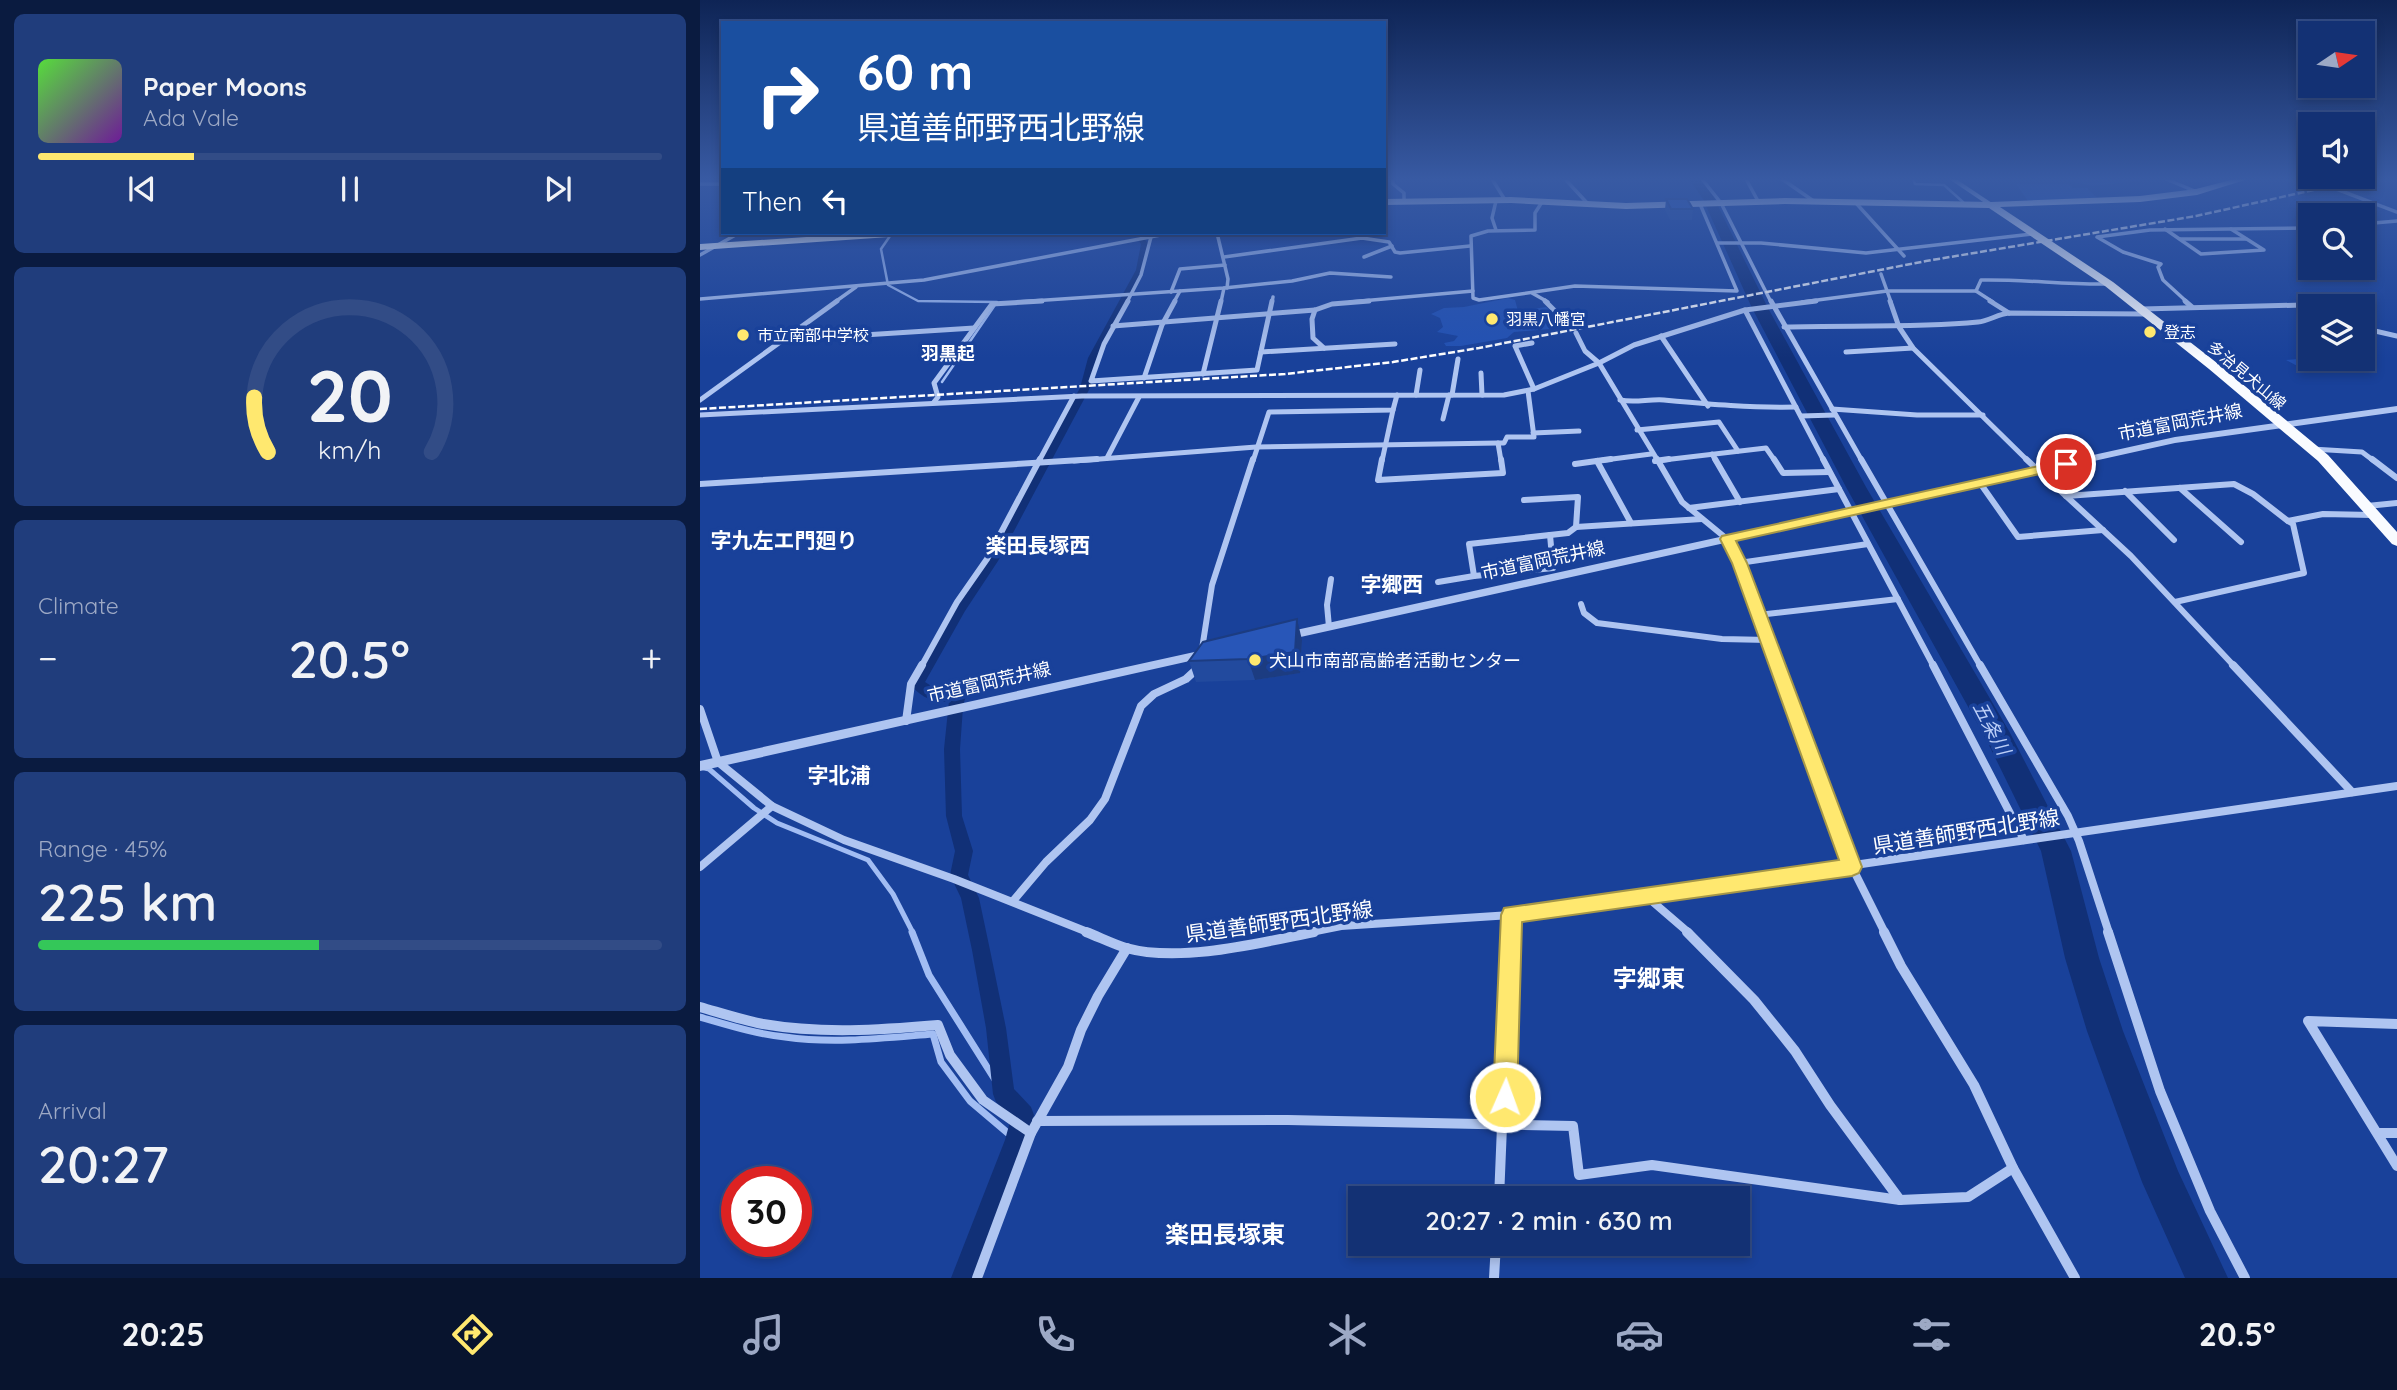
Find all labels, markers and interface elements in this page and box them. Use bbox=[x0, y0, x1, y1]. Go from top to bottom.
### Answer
north arrow bbox=[2298, 21, 2375, 98]
map controls bbox=[2298, 21, 2375, 371]
text: 60 m bbox=[857, 41, 973, 102]
icon: right bbox=[742, 49, 833, 140]
text: Paper Moons bbox=[143, 70, 307, 103]
text: Ada Vale bbox=[143, 103, 239, 132]
text: 県道善師野西北野線 bbox=[857, 107, 1145, 147]
button: sound bbox=[2298, 112, 2375, 189]
icon: previous bbox=[123, 170, 161, 208]
icon: pause bbox=[331, 170, 369, 208]
icon: next bbox=[539, 170, 577, 208]
icon: left bbox=[816, 182, 854, 220]
text: Then bbox=[742, 185, 802, 218]
button: search bbox=[2298, 203, 2375, 280]
button: layers bbox=[2298, 294, 2375, 371]
place label: 羽黒八幡宮 bbox=[1506, 309, 1586, 329]
marker: 羽黒八幡宮 bbox=[1484, 311, 1500, 327]
place label: 登志 bbox=[2164, 322, 2196, 342]
marker: 登志 bbox=[2142, 324, 2158, 340]
place label: 市立南部中学校 bbox=[757, 325, 869, 345]
marker: 市立南部中学校 bbox=[735, 327, 751, 343]
street label: 多治見犬山線 bbox=[2204, 336, 2290, 414]
district label: 羽黒起 bbox=[921, 342, 975, 365]
text: 20 bbox=[307, 350, 393, 441]
street label: 市道富岡荒井線 bbox=[2116, 399, 2244, 445]
text: km/h bbox=[318, 434, 382, 465]
pin bbox=[2036, 434, 2096, 494]
icon: arrive bbox=[2047, 445, 2085, 483]
district label: 字九左エ門廻り bbox=[711, 527, 858, 553]
district label: 楽田長塚西 bbox=[986, 532, 1091, 558]
street label: 市道富岡荒井線 bbox=[1479, 536, 1607, 584]
district label: 字郷西 bbox=[1361, 571, 1424, 597]
text: Climate bbox=[38, 591, 119, 620]
text: 20.5° bbox=[288, 626, 410, 691]
text: − bbox=[38, 634, 58, 682]
text: + bbox=[641, 634, 662, 682]
place label: 犬山市南部高齢者活動センター bbox=[1269, 649, 1521, 672]
marker: 犬山市南部高齢者活動センター bbox=[1247, 652, 1263, 668]
street label: 市道富岡荒井線 bbox=[925, 657, 1053, 707]
water label: 五条川 bbox=[1968, 697, 2017, 761]
district label: 字北浦 bbox=[808, 762, 871, 788]
street label: 県道善師野西北野線 bbox=[1871, 803, 2061, 859]
text: Range · 45% bbox=[38, 834, 167, 863]
text: 225 km bbox=[38, 869, 217, 934]
street label: 県道善師野西北野線 bbox=[1184, 895, 1374, 947]
district label: 字郷東 bbox=[1613, 963, 1685, 993]
position arrow bbox=[1468, 1060, 1542, 1134]
text: Arrival bbox=[38, 1096, 107, 1125]
text: 20:27 bbox=[38, 1131, 169, 1196]
speed limit sign: 30 bbox=[721, 1166, 812, 1257]
text: 20:27 · 2 min · 630 m bbox=[1425, 1204, 1673, 1237]
district label: 楽田長塚東 bbox=[1165, 1219, 1285, 1249]
icon: directions bbox=[448, 1310, 497, 1359]
icon: music bbox=[739, 1310, 788, 1359]
icon: phone bbox=[1031, 1310, 1080, 1359]
icon: climate bbox=[1323, 1310, 1372, 1359]
icon: car bbox=[1615, 1310, 1664, 1359]
icon: filters bbox=[1907, 1310, 1956, 1359]
text: 20:25 bbox=[121, 1314, 205, 1354]
text: 20.5° bbox=[2199, 1314, 2276, 1354]

